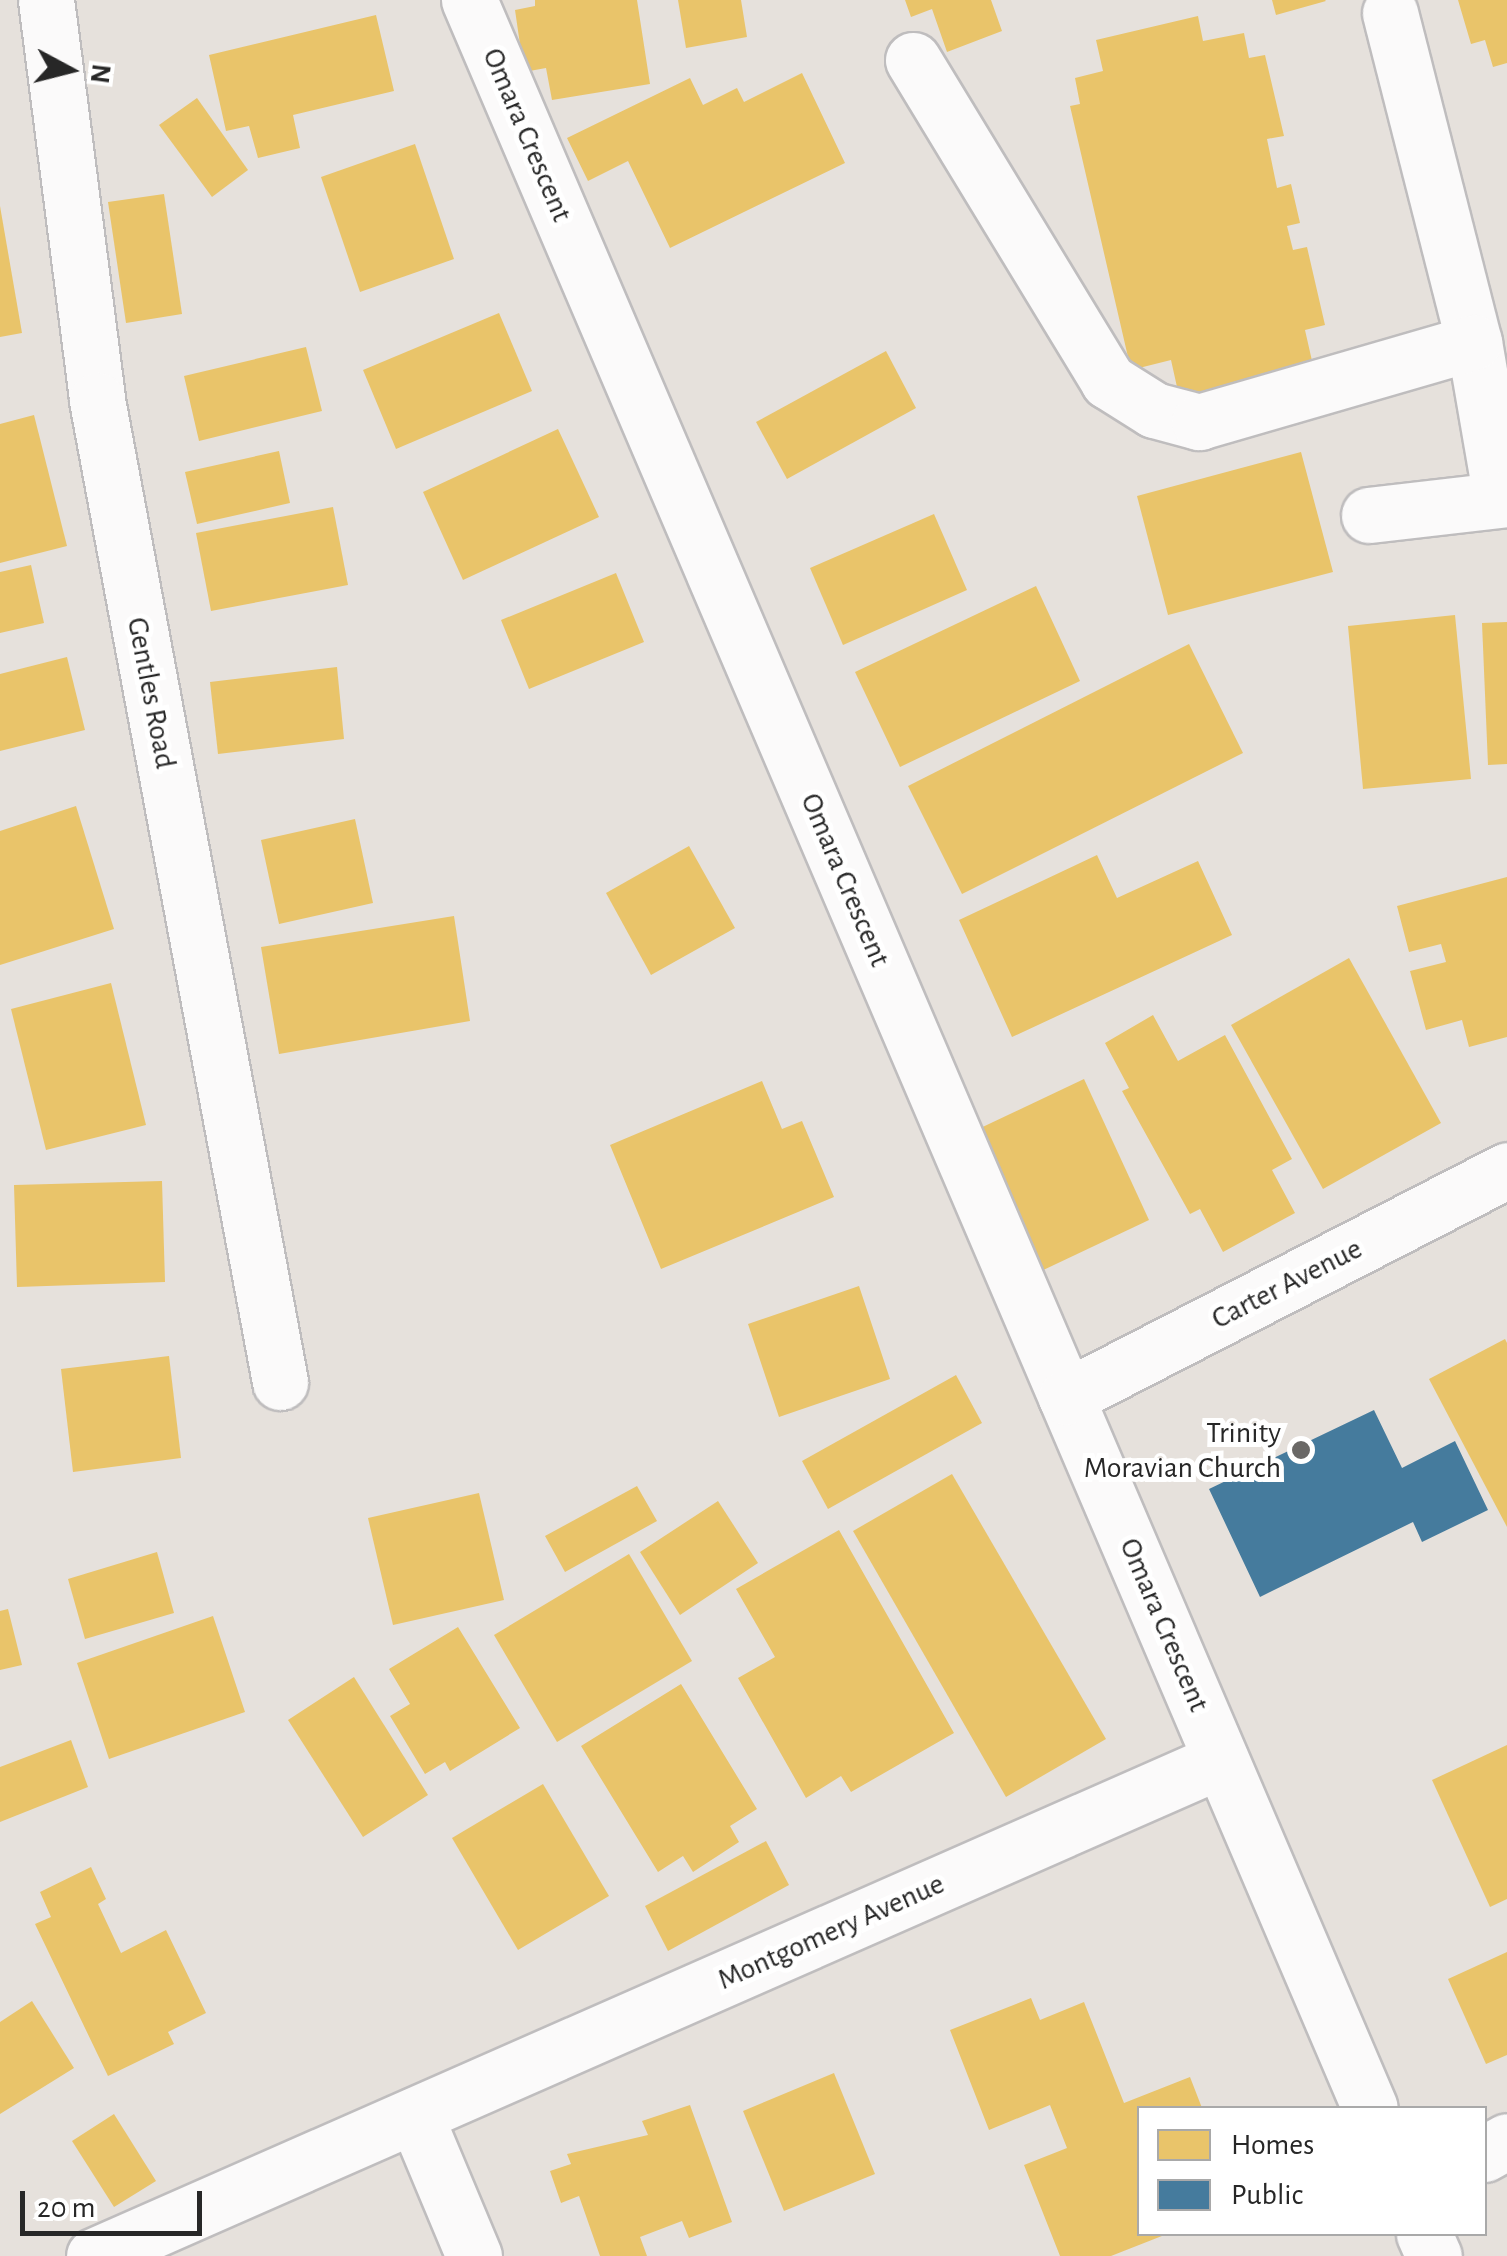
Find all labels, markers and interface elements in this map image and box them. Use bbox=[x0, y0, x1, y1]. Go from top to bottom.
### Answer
north arrow bbox=[20, 20, 120, 120]
street label: Omara Crescent bbox=[474, 43, 580, 227]
text: N bbox=[85, 62, 115, 85]
street label: Gentles Road bbox=[119, 614, 183, 772]
street label: Omara Crescent bbox=[792, 788, 898, 972]
street label: Carter Avenue bbox=[1206, 1231, 1368, 1337]
place label: Trinity Moravian Church bbox=[1084, 1415, 1281, 1486]
marker: Trinity Moravian Church bbox=[1290, 1439, 1312, 1461]
street label: Omara Crescent bbox=[1111, 1533, 1217, 1717]
street label: Montgomery Avenue bbox=[712, 1866, 950, 1998]
legend bbox=[1137, 2106, 1487, 2236]
text: Homes bbox=[1231, 2130, 1314, 2160]
scale bar bbox=[25, 2171, 208, 2233]
text: Public bbox=[1231, 2180, 1303, 2210]
text: 20 m bbox=[37, 2193, 95, 2223]

